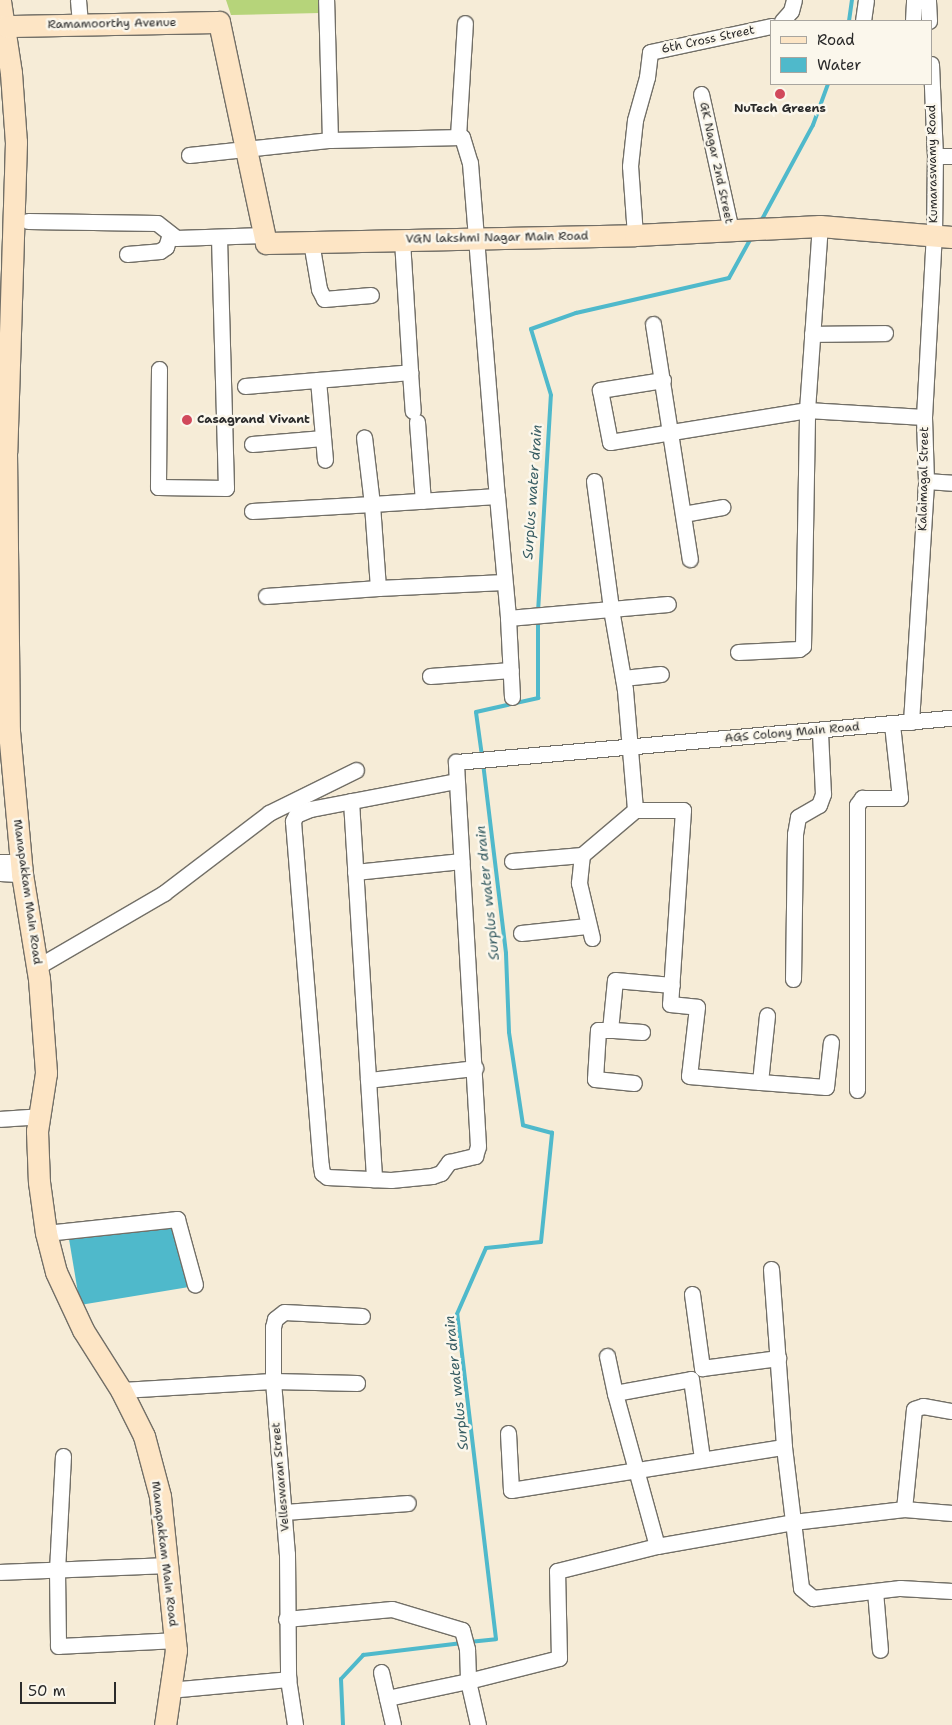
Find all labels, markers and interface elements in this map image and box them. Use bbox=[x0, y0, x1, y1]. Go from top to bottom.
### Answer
street label: Ramamoorthy Avenue bbox=[47, 16, 177, 32]
legend bbox=[770, 20, 932, 85]
street label: 6th Cross Street bbox=[660, 23, 756, 57]
text: Road bbox=[817, 30, 855, 50]
text: Water bbox=[817, 55, 861, 75]
marker: NuTech Greens bbox=[774, 88, 786, 100]
street label: GK Nagar 2nd Street bbox=[696, 101, 736, 225]
place label: NuTech Greens bbox=[734, 102, 826, 116]
street label: Kumaraswamy Road bbox=[925, 105, 941, 223]
street label: VGN lakshmi Nagar Main Road bbox=[405, 229, 589, 247]
place label: Casagrand Vivant bbox=[197, 413, 310, 427]
marker: Casagrand Vivant bbox=[181, 414, 193, 426]
water label: Surplus water drain bbox=[519, 424, 545, 560]
street label: Kalaimagal Street bbox=[916, 427, 932, 531]
street label: AGS Colony Main Road bbox=[724, 720, 860, 746]
street label: Manapakkam Main Road bbox=[10, 818, 44, 966]
water label: Surplus water drain bbox=[472, 825, 502, 961]
water label: Surplus water drain bbox=[441, 1315, 471, 1451]
street label: Velleswaran Street bbox=[269, 1422, 293, 1532]
street label: Manapakkam Main Road bbox=[148, 1480, 180, 1628]
scale bar bbox=[22, 1672, 119, 1704]
text: 50 m bbox=[28, 1681, 66, 1701]

